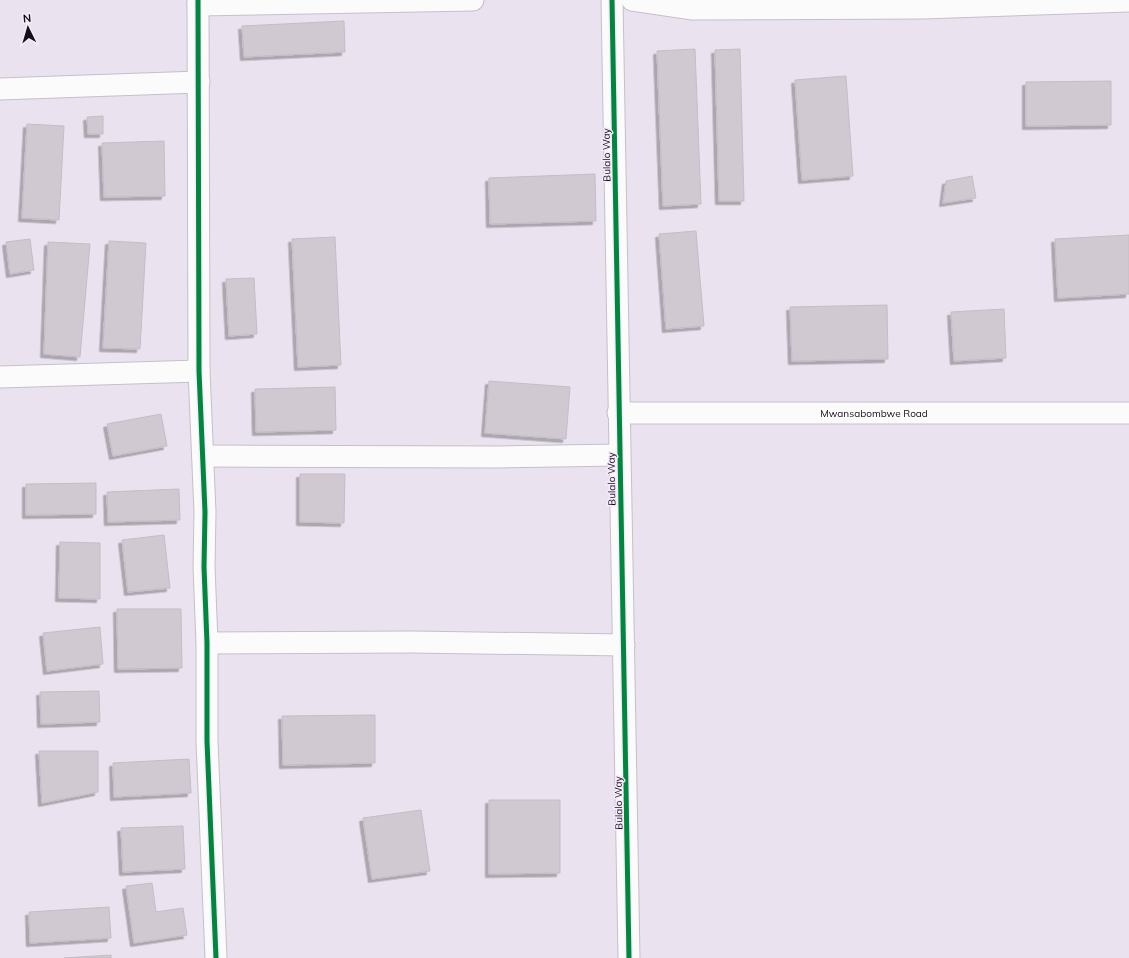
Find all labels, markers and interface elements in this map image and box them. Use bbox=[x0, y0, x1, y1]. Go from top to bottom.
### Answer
north arrow bbox=[8, 8, 48, 48]
text: N bbox=[22, 11, 32, 25]
street label: Bulalo Way bbox=[600, 127, 613, 182]
street label: Mwansabombwe Road bbox=[820, 407, 928, 420]
street label: Bulalo Way bbox=[605, 451, 618, 506]
street label: Bulalo Way bbox=[612, 775, 625, 830]

